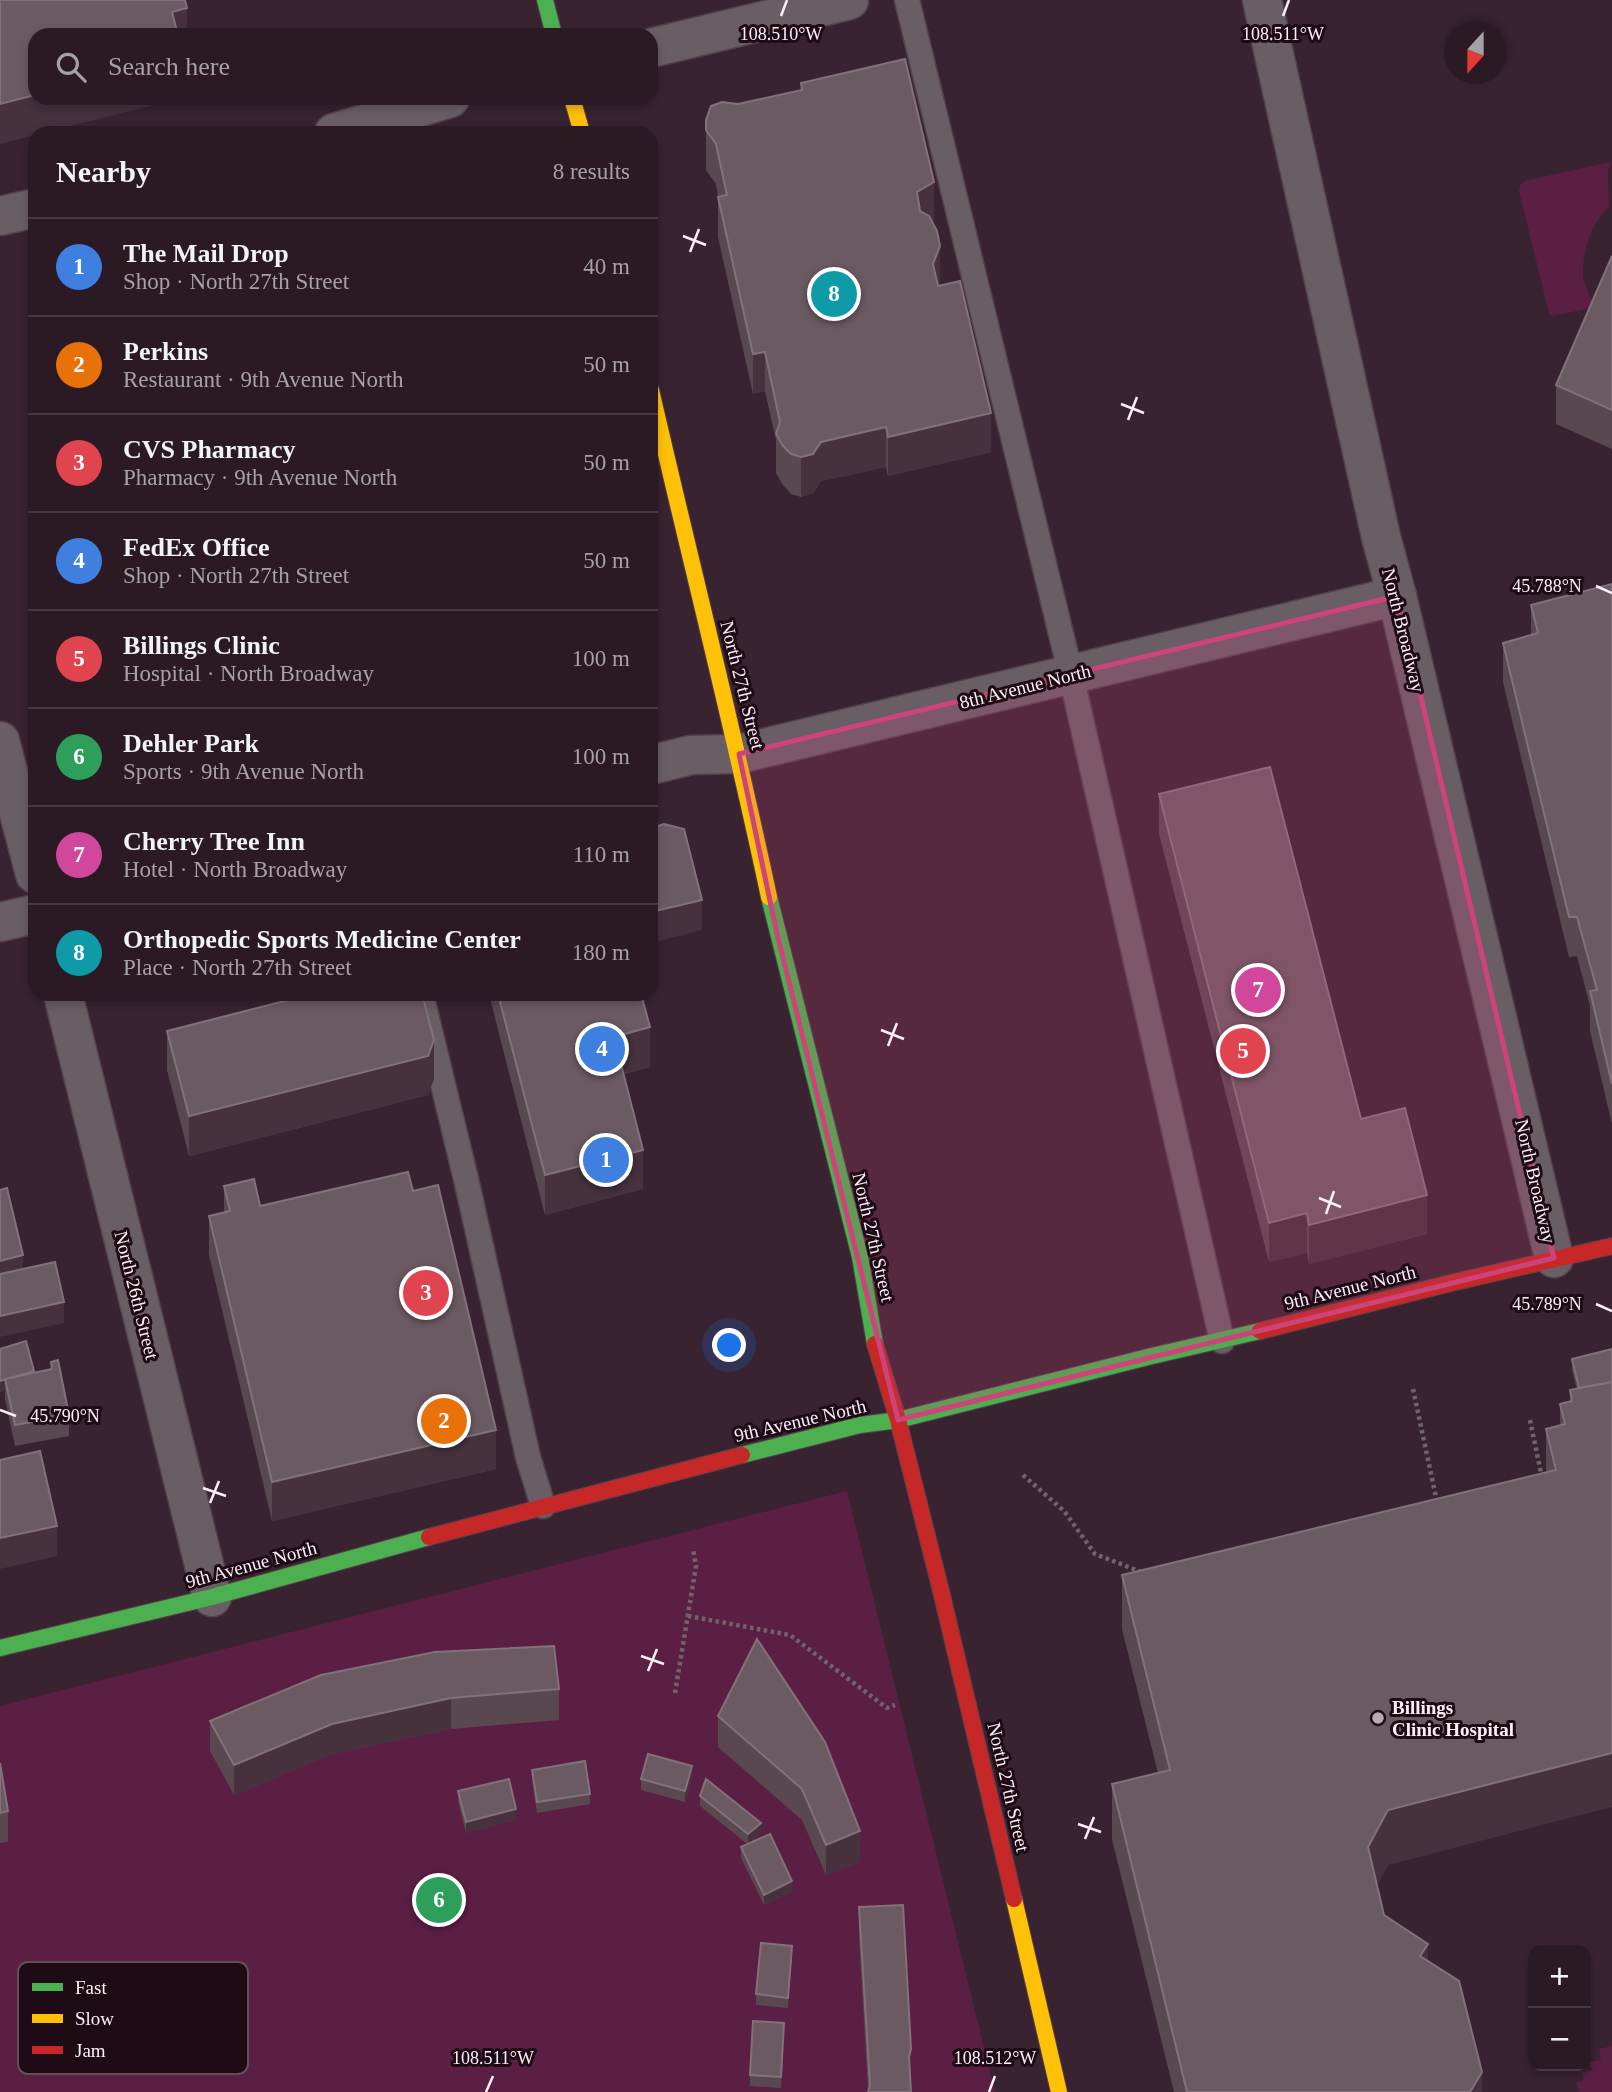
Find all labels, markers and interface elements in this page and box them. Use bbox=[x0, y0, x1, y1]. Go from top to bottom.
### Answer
north arrow bbox=[1444, 21, 1507, 84]
text: 108.510°W bbox=[740, 24, 822, 44]
text: 108.511°W bbox=[1242, 24, 1324, 44]
search box bbox=[28, 28, 658, 105]
icon: search bbox=[52, 48, 90, 86]
text: Search here bbox=[108, 52, 230, 81]
text: Nearby bbox=[56, 155, 151, 188]
text: 8 results bbox=[553, 159, 630, 184]
text: The Mail Drop bbox=[123, 239, 289, 268]
text: 1 bbox=[73, 254, 85, 279]
text: 40 m bbox=[583, 254, 630, 279]
pin: 8 bbox=[811, 268, 857, 320]
text: Shop · North 27th Street bbox=[123, 269, 349, 294]
text: Perkins bbox=[123, 337, 208, 366]
text: 2 bbox=[73, 352, 85, 377]
text: 50 m bbox=[583, 352, 630, 377]
text: Restaurant · 9th Avenue North bbox=[123, 367, 404, 392]
text: CVS Pharmacy bbox=[123, 435, 296, 464]
text: 3 bbox=[73, 450, 85, 475]
text: 50 m bbox=[583, 450, 630, 475]
text: Pharmacy · 9th Avenue North bbox=[123, 465, 397, 490]
text: FedEx Office bbox=[123, 533, 270, 562]
text: 4 bbox=[73, 548, 85, 573]
text: 50 m bbox=[583, 548, 630, 573]
text: Shop · North 27th Street bbox=[123, 563, 349, 588]
street label: North Broadway bbox=[1378, 566, 1429, 695]
text: 45.788°N bbox=[1512, 576, 1582, 596]
street label: North 27th Street bbox=[716, 619, 769, 752]
text: Billings Clinic bbox=[123, 631, 280, 660]
text: 5 bbox=[73, 646, 85, 671]
text: 100 m bbox=[572, 646, 630, 671]
street label: 8th Avenue North bbox=[957, 660, 1094, 713]
text: Hospital · North Broadway bbox=[123, 661, 374, 686]
text: Dehler Park bbox=[123, 729, 259, 758]
text: 6 bbox=[73, 744, 85, 769]
text: 100 m bbox=[572, 744, 630, 769]
text: Sports · 9th Avenue North bbox=[123, 759, 364, 784]
text: Cherry Tree Inn bbox=[123, 827, 305, 856]
text: 7 bbox=[73, 842, 85, 867]
text: 110 m bbox=[573, 842, 630, 867]
text: Hotel · North Broadway bbox=[123, 857, 347, 882]
text: Orthopedic Sports Medicine Center bbox=[123, 925, 521, 954]
text: 8 bbox=[73, 940, 85, 965]
text: 180 m bbox=[572, 940, 630, 965]
text: Place · North 27th Street bbox=[123, 955, 352, 980]
pin: 7 bbox=[1235, 964, 1281, 1016]
pin: 4 bbox=[579, 1023, 625, 1075]
pin: 5 bbox=[1220, 1025, 1266, 1077]
street label: North Broadway bbox=[1511, 1117, 1560, 1246]
pin: 1 bbox=[583, 1134, 629, 1186]
street label: North 27th Street bbox=[848, 1170, 899, 1304]
street label: North 26th Street bbox=[110, 1229, 163, 1362]
street label: 9th Avenue North bbox=[1282, 1261, 1419, 1314]
pin: 3 bbox=[403, 1267, 449, 1319]
text: 45.789°N bbox=[1512, 1294, 1582, 1314]
your location bbox=[712, 1328, 746, 1362]
pin: 2 bbox=[421, 1395, 467, 1447]
street label: 9th Avenue North bbox=[732, 1395, 869, 1446]
text: 45.790°N bbox=[30, 1406, 100, 1426]
street label: 9th Avenue North bbox=[183, 1537, 319, 1592]
place label: Billings Clinic Hospital bbox=[1392, 1697, 1514, 1740]
marker: Billings Clinic Hospital bbox=[1370, 1710, 1386, 1726]
street label: North 27th Street bbox=[983, 1720, 1034, 1854]
pin: 6 bbox=[416, 1874, 462, 1926]
map controls bbox=[1528, 1945, 1591, 2071]
button: + bbox=[1528, 1945, 1591, 2008]
legend bbox=[18, 1962, 248, 2074]
text: Fast bbox=[75, 1977, 107, 1998]
text: Slow bbox=[75, 2008, 114, 2029]
button: − bbox=[1528, 2008, 1591, 2071]
text: Jam bbox=[75, 2040, 106, 2061]
text: 108.511°W bbox=[452, 2048, 534, 2068]
text: 108.512°W bbox=[954, 2048, 1036, 2068]

